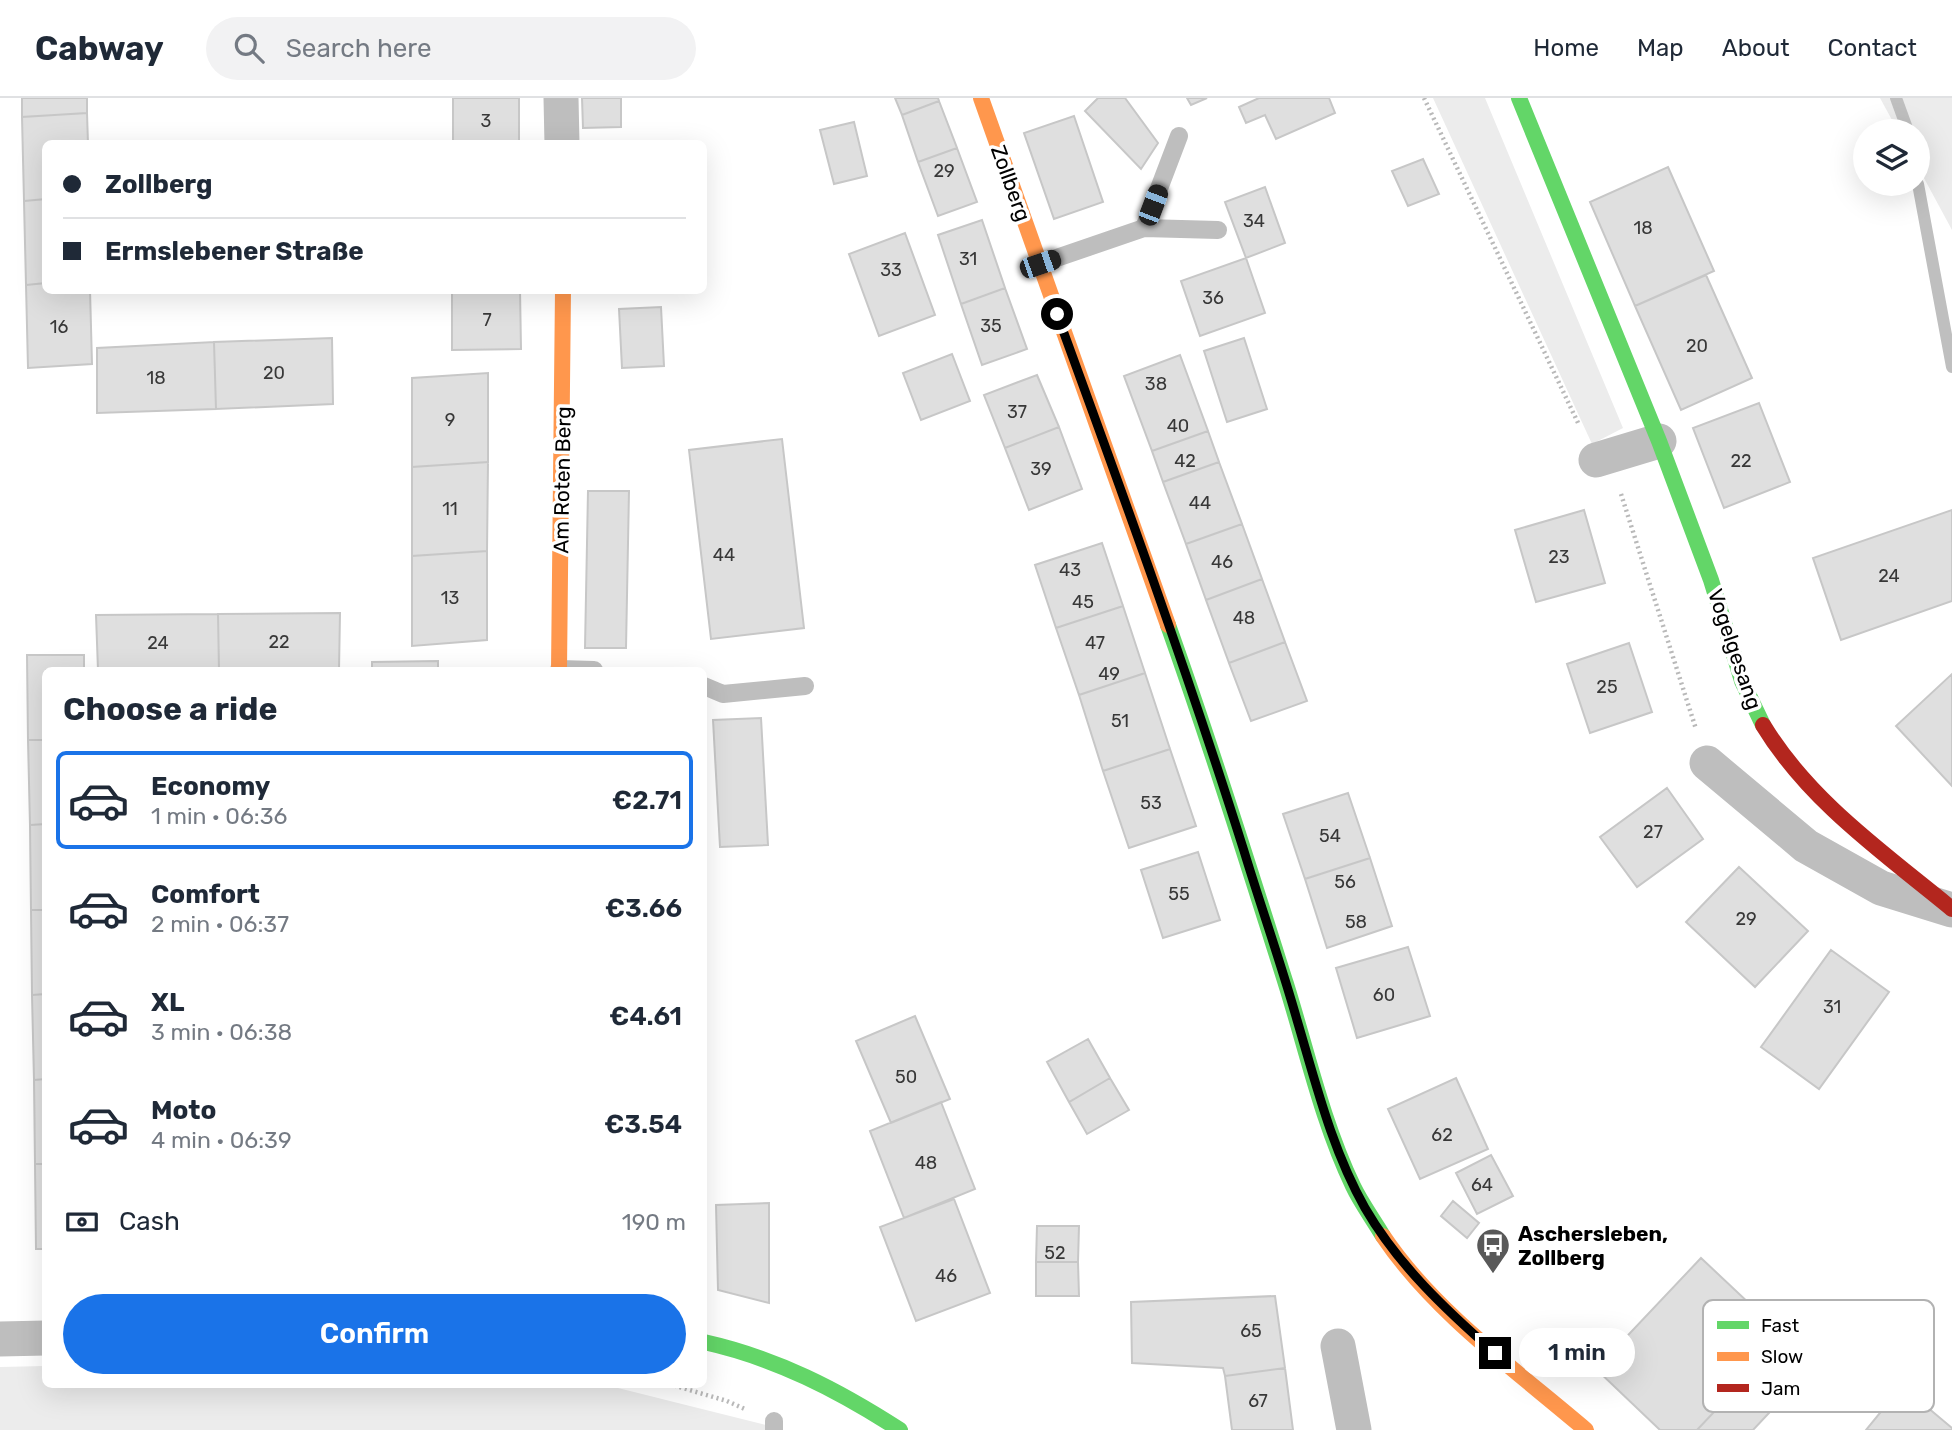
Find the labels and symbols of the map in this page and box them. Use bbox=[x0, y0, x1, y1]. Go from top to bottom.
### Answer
house number: 3 bbox=[481, 110, 491, 132]
street label: Zollberg bbox=[986, 142, 1036, 224]
house number: 29 bbox=[933, 160, 955, 182]
car bbox=[1136, 182, 1171, 228]
house number: 34 bbox=[1243, 210, 1265, 232]
house number: 18 bbox=[1633, 217, 1653, 239]
car bbox=[1017, 247, 1064, 281]
house number: 31 bbox=[959, 248, 977, 270]
house number: 33 bbox=[880, 259, 902, 281]
house number: 36 bbox=[1202, 287, 1224, 309]
route start bbox=[1041, 298, 1073, 330]
house number: 7 bbox=[482, 309, 492, 331]
house number: 35 bbox=[980, 315, 1002, 337]
house number: 16 bbox=[50, 316, 68, 338]
house number: 20 bbox=[1686, 335, 1708, 357]
house number: 20 bbox=[263, 362, 285, 384]
house number: 18 bbox=[146, 367, 166, 389]
house number: 38 bbox=[1145, 373, 1167, 395]
house number: 37 bbox=[1007, 401, 1027, 423]
street label: Am Roten Berg bbox=[548, 406, 576, 554]
house number: 9 bbox=[445, 409, 455, 431]
house number: 40 bbox=[1167, 415, 1189, 437]
house number: 42 bbox=[1174, 450, 1196, 472]
house number: 22 bbox=[1730, 450, 1752, 472]
house number: 39 bbox=[1030, 458, 1052, 480]
house number: 44 bbox=[1189, 492, 1211, 514]
house number: 11 bbox=[442, 498, 458, 520]
house number: 44 bbox=[713, 544, 735, 566]
house number: 23 bbox=[1548, 546, 1570, 568]
house number: 46 bbox=[1211, 551, 1233, 573]
house number: 43 bbox=[1059, 559, 1081, 581]
house number: 24 bbox=[1878, 565, 1900, 587]
street label: Vogelgesang bbox=[1703, 585, 1767, 713]
house number: 13 bbox=[441, 587, 459, 609]
house number: 45 bbox=[1072, 591, 1094, 613]
house number: 48 bbox=[1233, 607, 1255, 629]
house number: 22 bbox=[268, 631, 290, 653]
house number: 24 bbox=[147, 632, 169, 654]
house number: 47 bbox=[1085, 632, 1105, 654]
house number: 49 bbox=[1098, 663, 1120, 685]
house number: 25 bbox=[1596, 676, 1618, 698]
house number: 51 bbox=[1111, 710, 1129, 732]
house number: 53 bbox=[1140, 792, 1162, 814]
house number: 27 bbox=[1643, 821, 1663, 843]
house number: 54 bbox=[1319, 825, 1341, 847]
house number: 56 bbox=[1334, 871, 1356, 893]
house number: 55 bbox=[1168, 883, 1190, 905]
house number: 29 bbox=[1735, 908, 1757, 930]
house number: 58 bbox=[1345, 911, 1367, 933]
house number: 60 bbox=[1373, 984, 1395, 1006]
house number: 31 bbox=[1823, 996, 1841, 1018]
house number: 50 bbox=[895, 1066, 917, 1088]
house number: 62 bbox=[1431, 1124, 1453, 1146]
house number: 48 bbox=[915, 1152, 937, 1174]
house number: 64 bbox=[1471, 1174, 1493, 1196]
place label: Aschersleben, Zollberg bbox=[1518, 1221, 1668, 1270]
bus stop icon: Aschersleben, Zollberg bbox=[1474, 1226, 1512, 1275]
house number: 52 bbox=[1044, 1242, 1066, 1264]
house number: 46 bbox=[935, 1265, 957, 1287]
legend bbox=[1703, 1300, 1934, 1412]
text: Fast bbox=[1761, 1314, 1800, 1337]
house number: 65 bbox=[1240, 1320, 1262, 1342]
callout: 1 min bbox=[1520, 1328, 1635, 1378]
route end bbox=[1479, 1337, 1511, 1369]
text: Slow bbox=[1761, 1345, 1803, 1368]
text: Jam bbox=[1761, 1377, 1800, 1400]
house number: 67 bbox=[1248, 1390, 1268, 1412]

